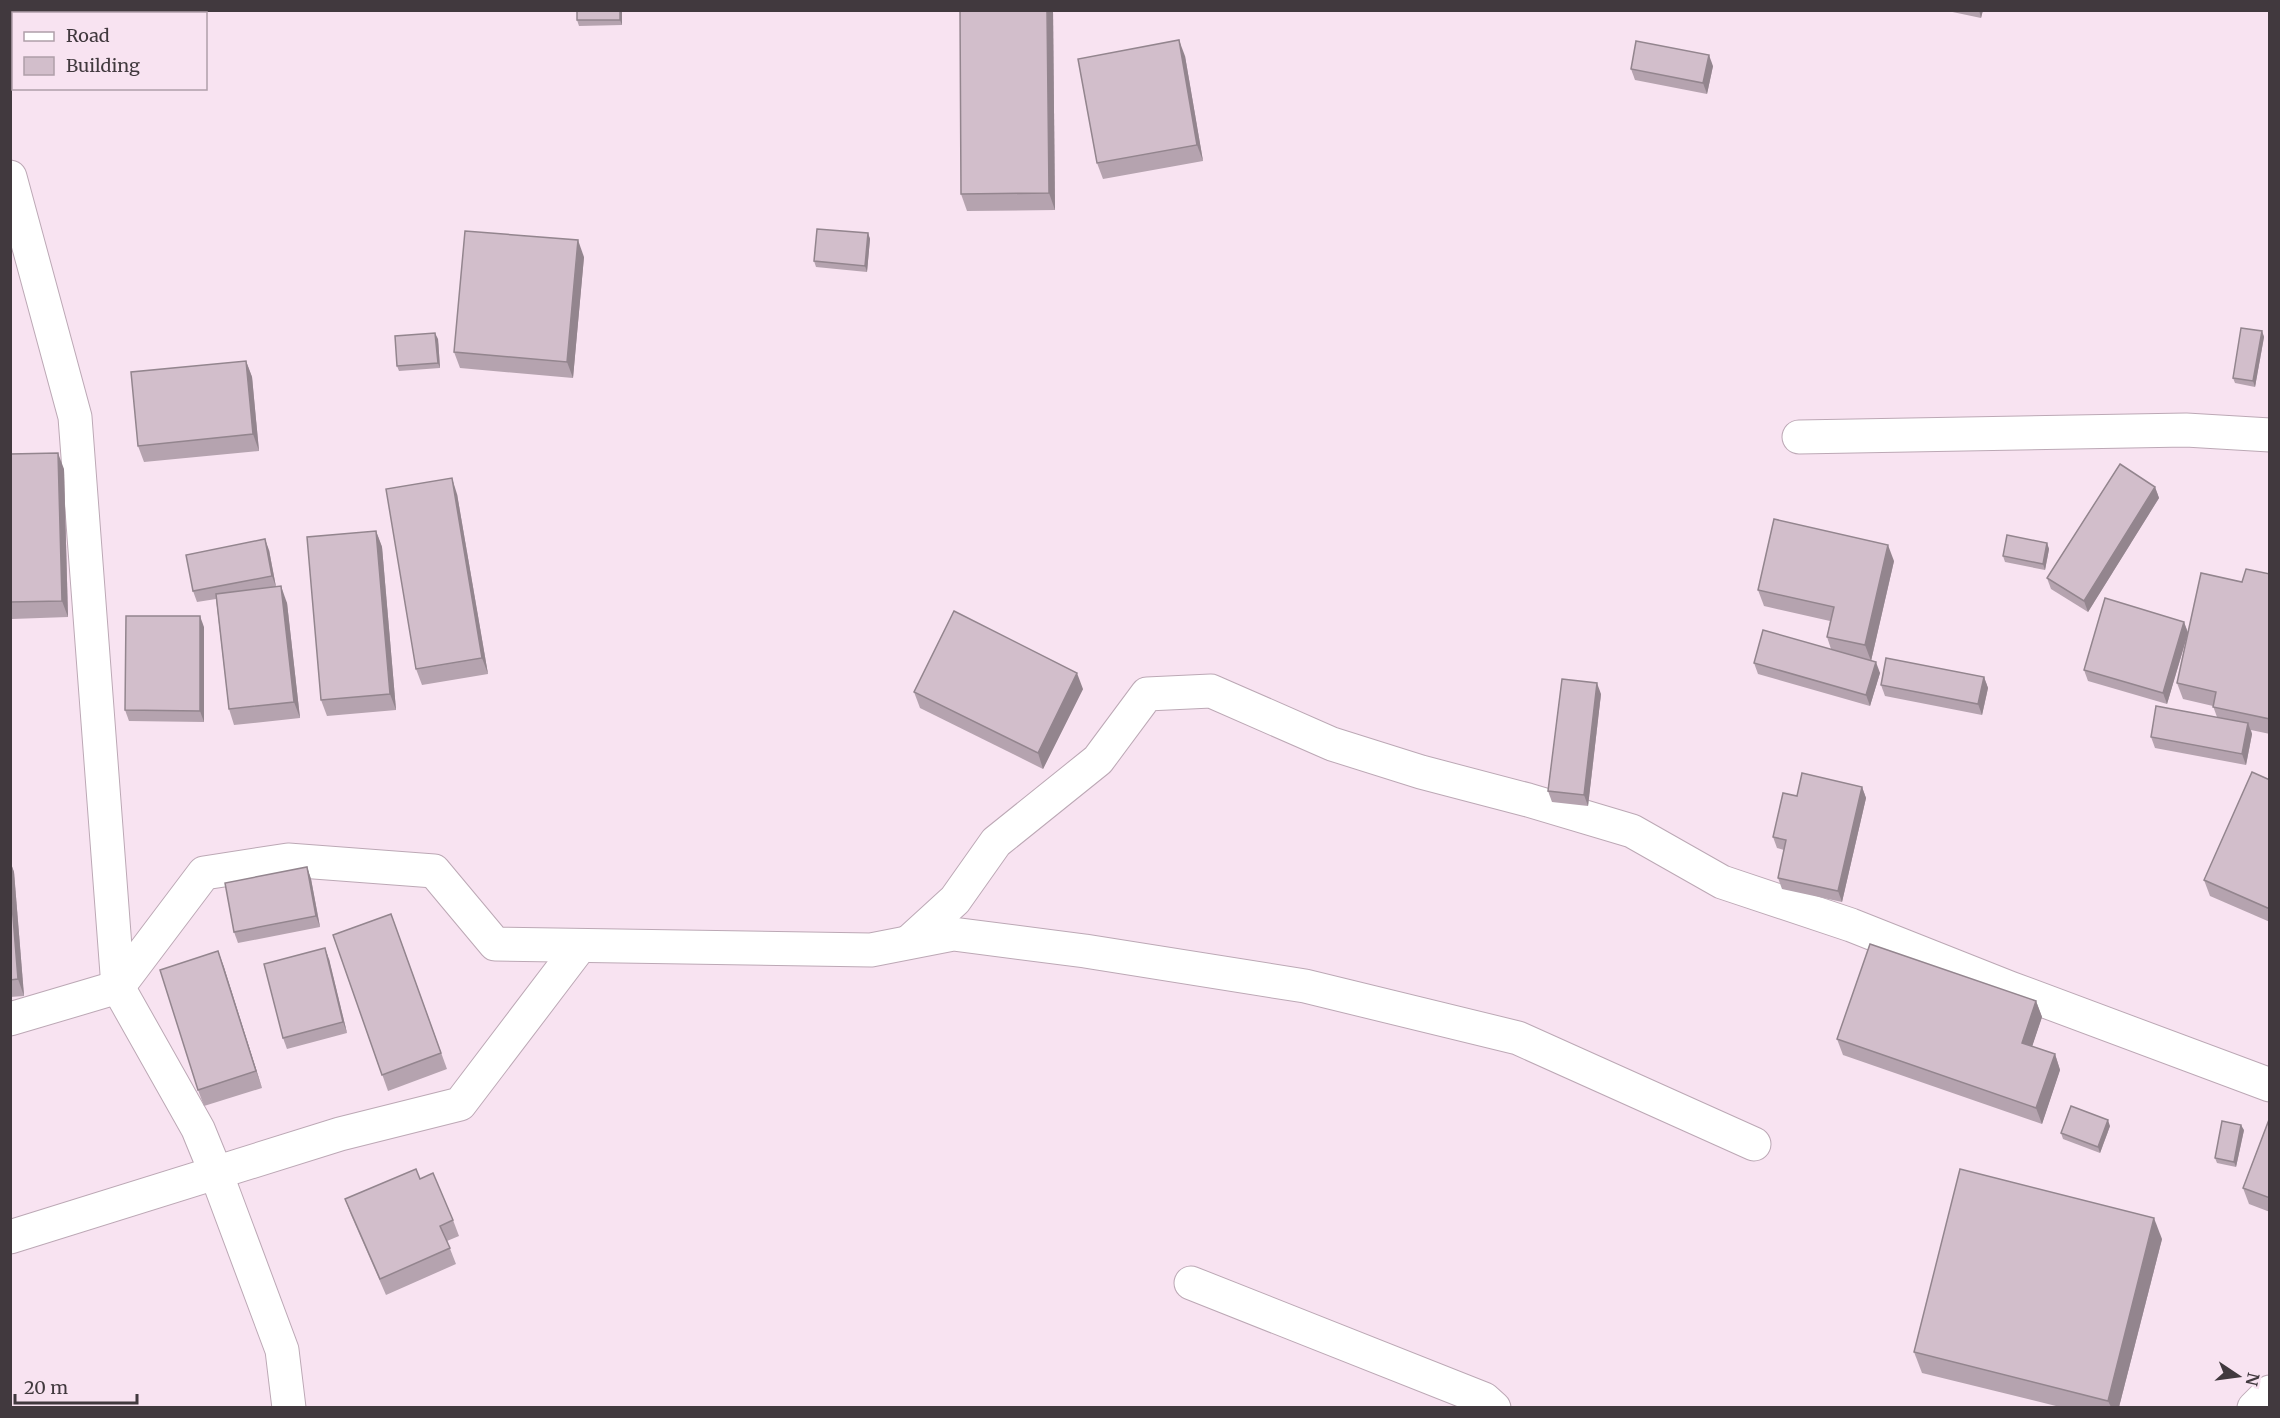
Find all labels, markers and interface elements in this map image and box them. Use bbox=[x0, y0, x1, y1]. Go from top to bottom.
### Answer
legend bbox=[12, 12, 207, 90]
text: Road bbox=[66, 24, 110, 47]
text: Building bbox=[66, 54, 140, 77]
north arrow bbox=[2208, 1346, 2268, 1406]
scale bar bbox=[15, 1367, 136, 1405]
text: N bbox=[2241, 1371, 2264, 1388]
text: 20 m bbox=[24, 1376, 68, 1399]

